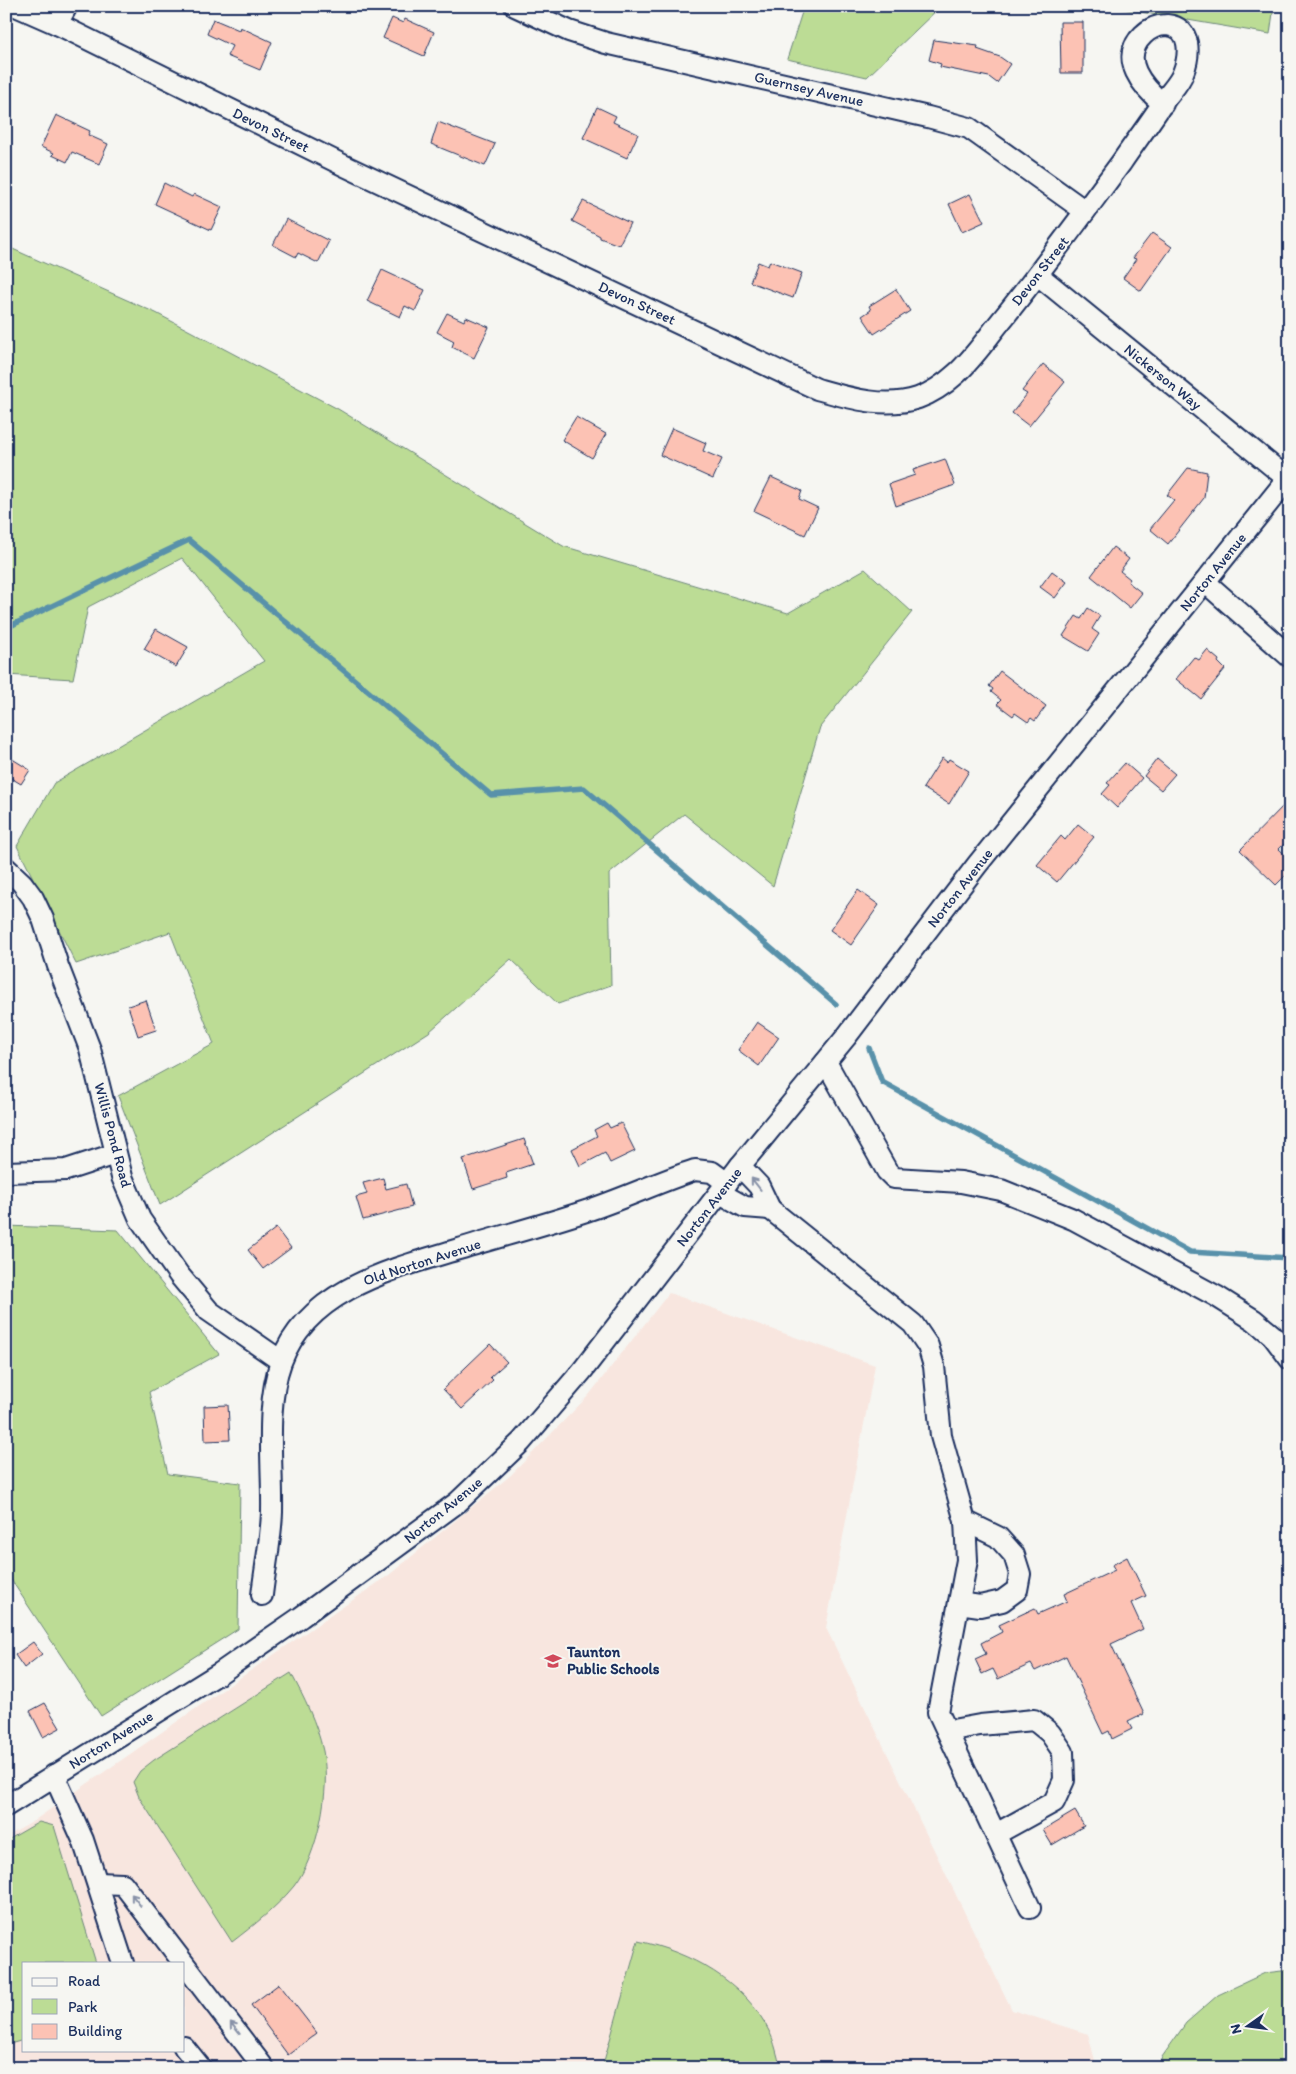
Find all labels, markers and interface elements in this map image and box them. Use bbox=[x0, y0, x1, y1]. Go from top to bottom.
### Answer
street label: Guernsey Avenue bbox=[753, 68, 865, 110]
street label: Devon Street bbox=[230, 104, 313, 156]
street label: Devon Street bbox=[1007, 232, 1073, 309]
street label: Devon Street bbox=[596, 277, 679, 329]
street label: Nickerson Way bbox=[1121, 340, 1205, 414]
street label: Norton Avenue bbox=[1176, 529, 1250, 615]
street label: Norton Avenue bbox=[923, 845, 997, 931]
street label: Willis Pond Road bbox=[90, 1081, 136, 1189]
street label: Norton Avenue bbox=[672, 1164, 746, 1250]
one-way arrow bbox=[751, 1177, 761, 1191]
street label: Old Norton Avenue bbox=[361, 1234, 483, 1290]
street label: Norton Avenue bbox=[400, 1473, 486, 1547]
place label: Taunton Public Schools bbox=[566, 1643, 660, 1678]
school or university icon: Taunton Public Schools bbox=[543, 1651, 563, 1671]
street label: Norton Avenue bbox=[66, 1707, 156, 1773]
one-way arrow bbox=[130, 1894, 141, 1907]
legend bbox=[22, 1962, 185, 2052]
text: Road bbox=[68, 1972, 101, 1990]
text: Park bbox=[68, 1998, 98, 2016]
north arrow bbox=[1224, 2002, 1274, 2052]
text: Building bbox=[68, 2022, 122, 2040]
one-way arrow bbox=[229, 2022, 240, 2035]
text: N bbox=[1226, 2022, 1245, 2036]

